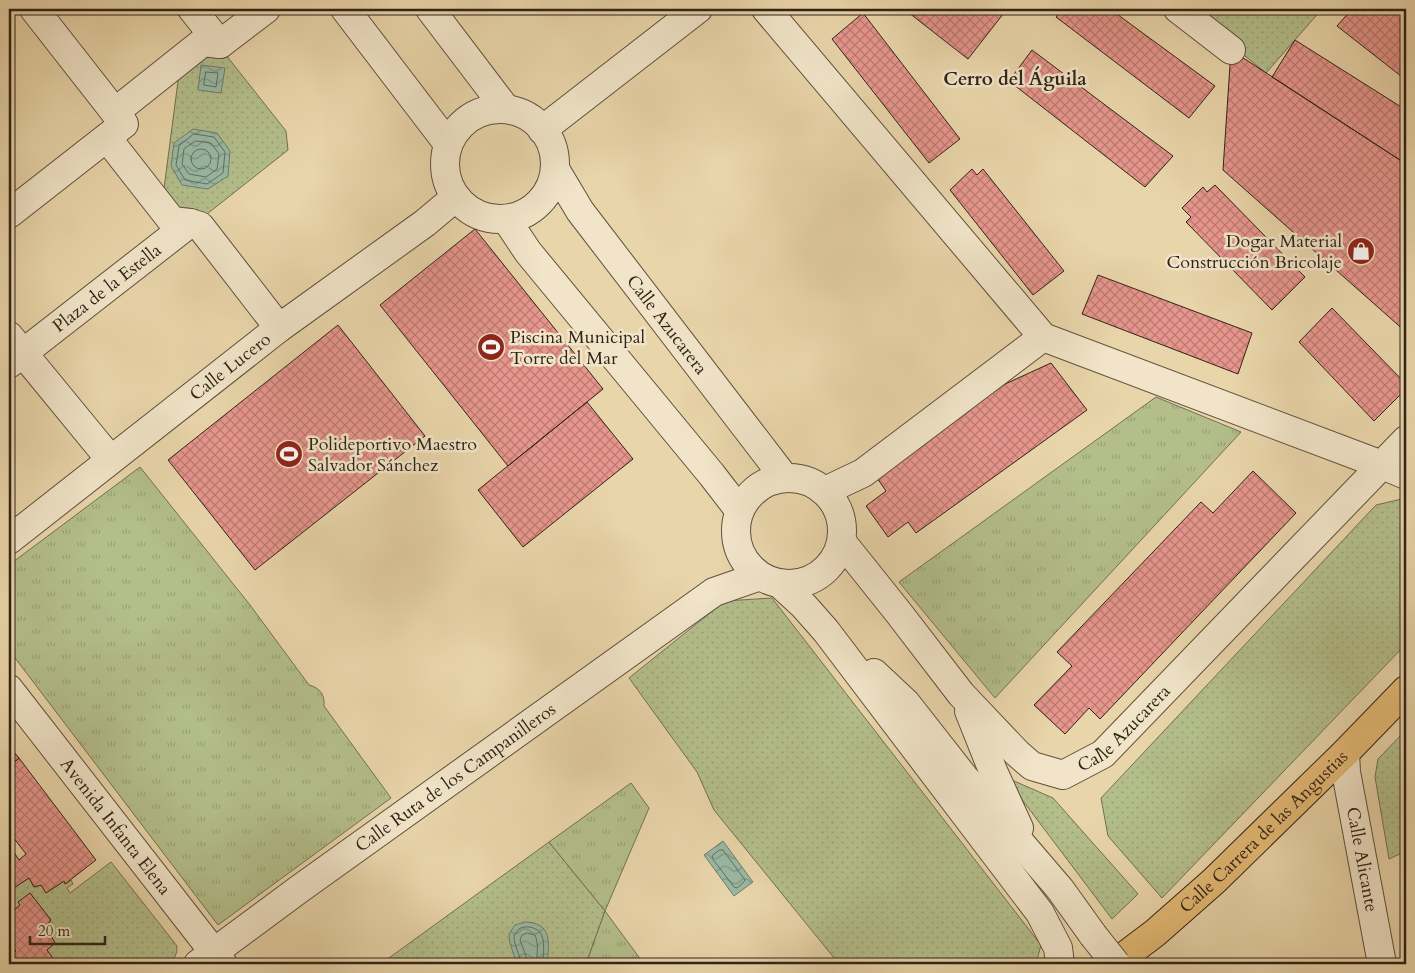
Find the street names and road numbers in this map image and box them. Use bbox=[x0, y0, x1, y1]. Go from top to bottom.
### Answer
street label: Plaza de la Estella bbox=[48, 238, 167, 338]
street label: Calle Azucarera bbox=[620, 270, 713, 380]
street label: Calle Lucero bbox=[184, 327, 277, 407]
street label: Calle Azucarera bbox=[1073, 679, 1176, 778]
street label: Calle Ruta de los Campanilleros bbox=[350, 697, 561, 858]
street label: Calle Carrera de las Angustias bbox=[1174, 745, 1354, 919]
street label: Avenida Infanta Elena bbox=[54, 753, 177, 901]
street label: Calle Alicante bbox=[1340, 805, 1384, 914]

